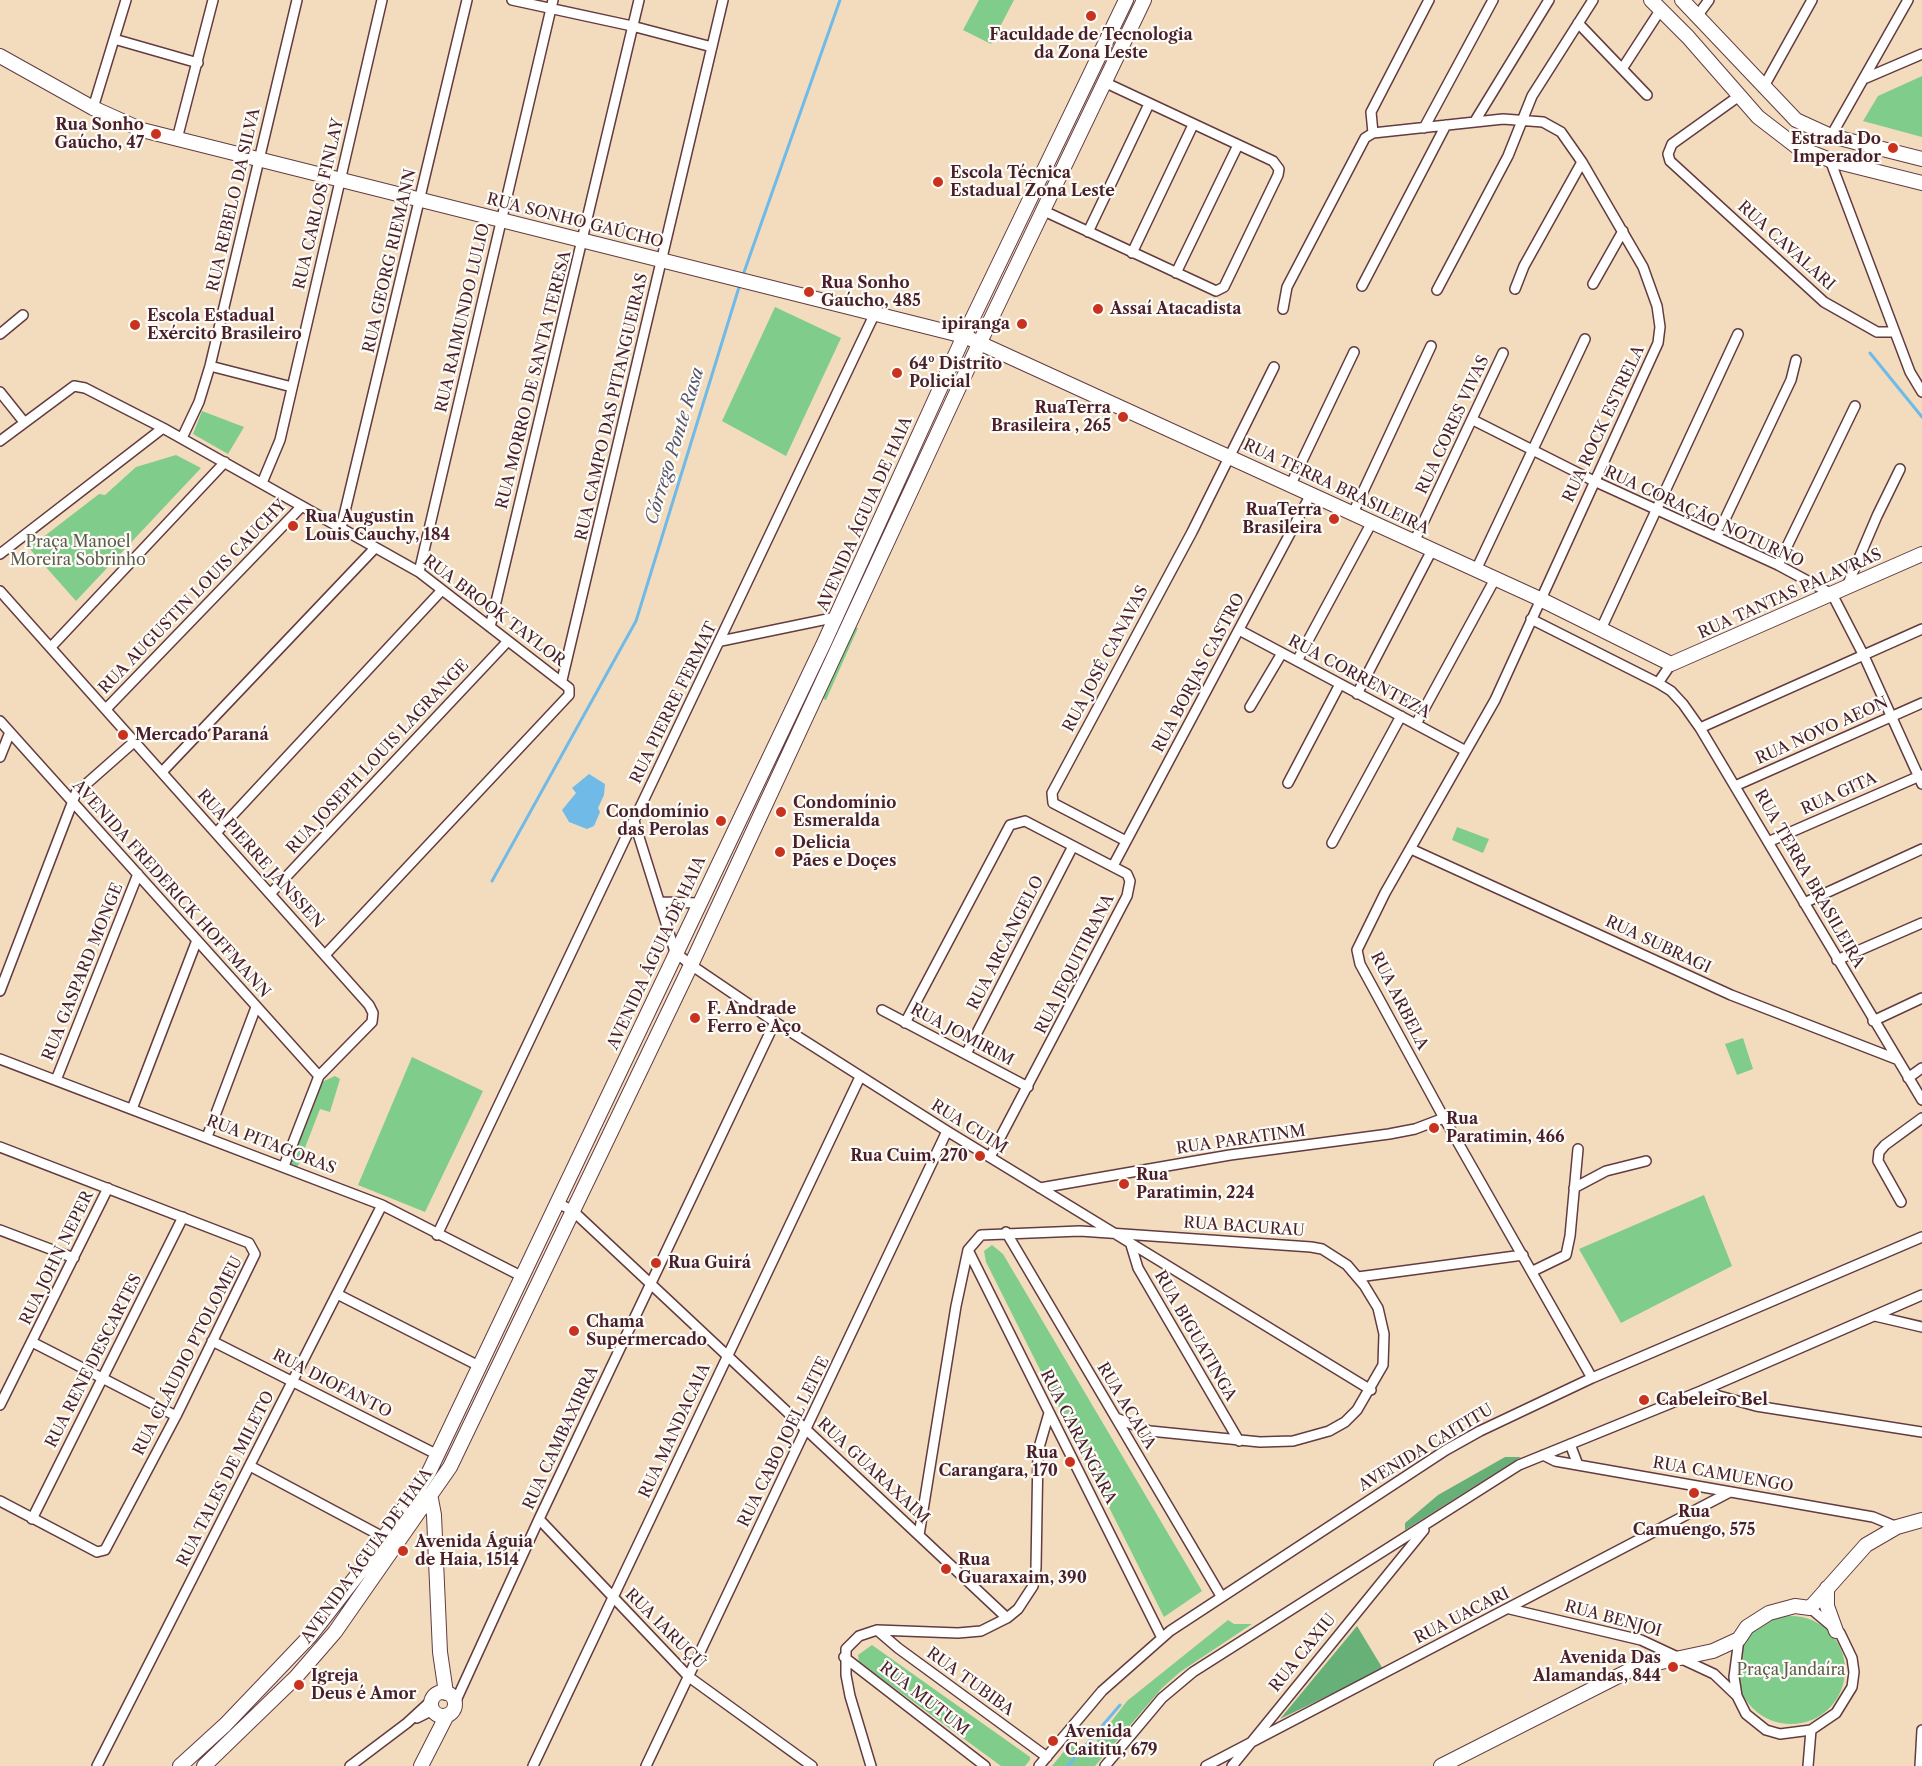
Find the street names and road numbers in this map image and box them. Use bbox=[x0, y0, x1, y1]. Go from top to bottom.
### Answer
street label: RUA REBELO DA SILVA bbox=[204, 106, 264, 294]
street label: RUA CARLOS FINLAY bbox=[290, 117, 348, 291]
street label: RUA GEORG RIEMANN bbox=[359, 167, 421, 355]
street label: RUA SONHO GAÚCHO bbox=[485, 190, 665, 252]
street label: RUA CAVALARI bbox=[1733, 197, 1839, 295]
street label: RUA RAIMUNDO LULIO bbox=[432, 222, 494, 414]
street label: RUA MORRO DE SANTA TERESA bbox=[493, 249, 575, 511]
street label: RUA CAMPO DAS PITANGUEIRAS bbox=[572, 271, 652, 543]
street label: RUA ROCK ESTRELA bbox=[1559, 342, 1649, 506]
street label: RUA CORES VIVAS bbox=[1412, 353, 1494, 497]
street label: AVENIDA ÁGUIA DE HAIA bbox=[813, 414, 917, 614]
street label: RUA TERRA BRASILEIRA bbox=[1240, 435, 1432, 539]
street label: RUA CORAÇÃO NOTURNO bbox=[1601, 462, 1807, 572]
street label: RUA AUGUSTIN LOUIS CAUCHY bbox=[95, 496, 291, 698]
street label: RUA TANTAS PALAVRAS bbox=[1695, 545, 1885, 643]
street label: RUA BROOK TAYLOR bbox=[419, 551, 569, 671]
street label: RUA JOSÉ CANAVAS bbox=[1059, 583, 1153, 735]
street label: RUA BORJAS CASTRO bbox=[1149, 590, 1249, 756]
street label: RUA PIERRE FERMAT bbox=[626, 619, 722, 787]
street label: RUA CORRENTEZA bbox=[1285, 631, 1433, 723]
street label: RUA JOSEPH LOUIS LAGRANGE bbox=[283, 656, 473, 858]
street label: RUA NOVO AEON bbox=[1753, 693, 1891, 769]
street label: RUA GITA bbox=[1798, 769, 1880, 819]
street label: AVENIDA FREDERICK HOFFMANN bbox=[68, 776, 274, 1002]
street label: RUA PIERRE JANSSEN bbox=[193, 786, 327, 932]
street label: RUA TERRA BRASILEIRA bbox=[1750, 786, 1868, 972]
street label: AVENIDA ÁGUIA DE HAIA bbox=[604, 853, 710, 1053]
street label: RUA ARCANGELO bbox=[964, 873, 1048, 1013]
street label: RUA GASPARD MONGE bbox=[38, 880, 128, 1064]
street label: RUA JEQUITIRANA bbox=[1031, 891, 1119, 1037]
street label: RUA SUBRAGI bbox=[1602, 912, 1714, 978]
street label: RUA ARBELA bbox=[1366, 949, 1432, 1053]
street label: RUA JOMIRIM bbox=[907, 1000, 1017, 1070]
street label: RUA CUIM bbox=[927, 1096, 1011, 1158]
street label: RUA PITAGORAS bbox=[204, 1111, 338, 1179]
street label: RUA PARATINM bbox=[1175, 1121, 1307, 1159]
street label: RUA JOHN NEPER bbox=[16, 1188, 98, 1328]
street label: RUA BACURAU bbox=[1183, 1213, 1305, 1241]
street label: RUA CLÁUDIO PTOLOMEU bbox=[129, 1253, 247, 1459]
street label: RUA BIGUATINGA bbox=[1150, 1267, 1240, 1405]
street label: RUA RENE DESCARTES bbox=[42, 1271, 146, 1451]
street label: RUA DIOFANTO bbox=[269, 1346, 395, 1422]
street label: RUA CABO JOEL LEITE bbox=[734, 1354, 834, 1530]
street label: RUA ACAUA bbox=[1093, 1359, 1159, 1453]
street label: RUA MANDACAIA bbox=[635, 1361, 715, 1501]
street label: RUA CAMBAXIRRA bbox=[519, 1363, 603, 1513]
street label: RUA CARANGARA bbox=[1036, 1367, 1120, 1507]
street label: RUA TALES DE MILETO bbox=[173, 1388, 279, 1570]
street label: AVENIDA CAITITU bbox=[1355, 1400, 1497, 1496]
street label: RUA GUARAXAIM bbox=[813, 1414, 933, 1528]
street label: RUA CAMUENGO bbox=[1651, 1453, 1795, 1497]
street label: AVENIDA ÁGUIA DE HAIA bbox=[297, 1465, 437, 1647]
street label: RUA UACARI bbox=[1411, 1584, 1513, 1648]
street label: RUA IARUÇÚ bbox=[621, 1585, 709, 1673]
street label: RUA BENJOI bbox=[1562, 1597, 1664, 1641]
street label: RUA CAXIU bbox=[1266, 1610, 1340, 1696]
street label: RUA TUBIBA bbox=[922, 1644, 1018, 1720]
street label: RUA MUTUM bbox=[875, 1658, 973, 1740]

